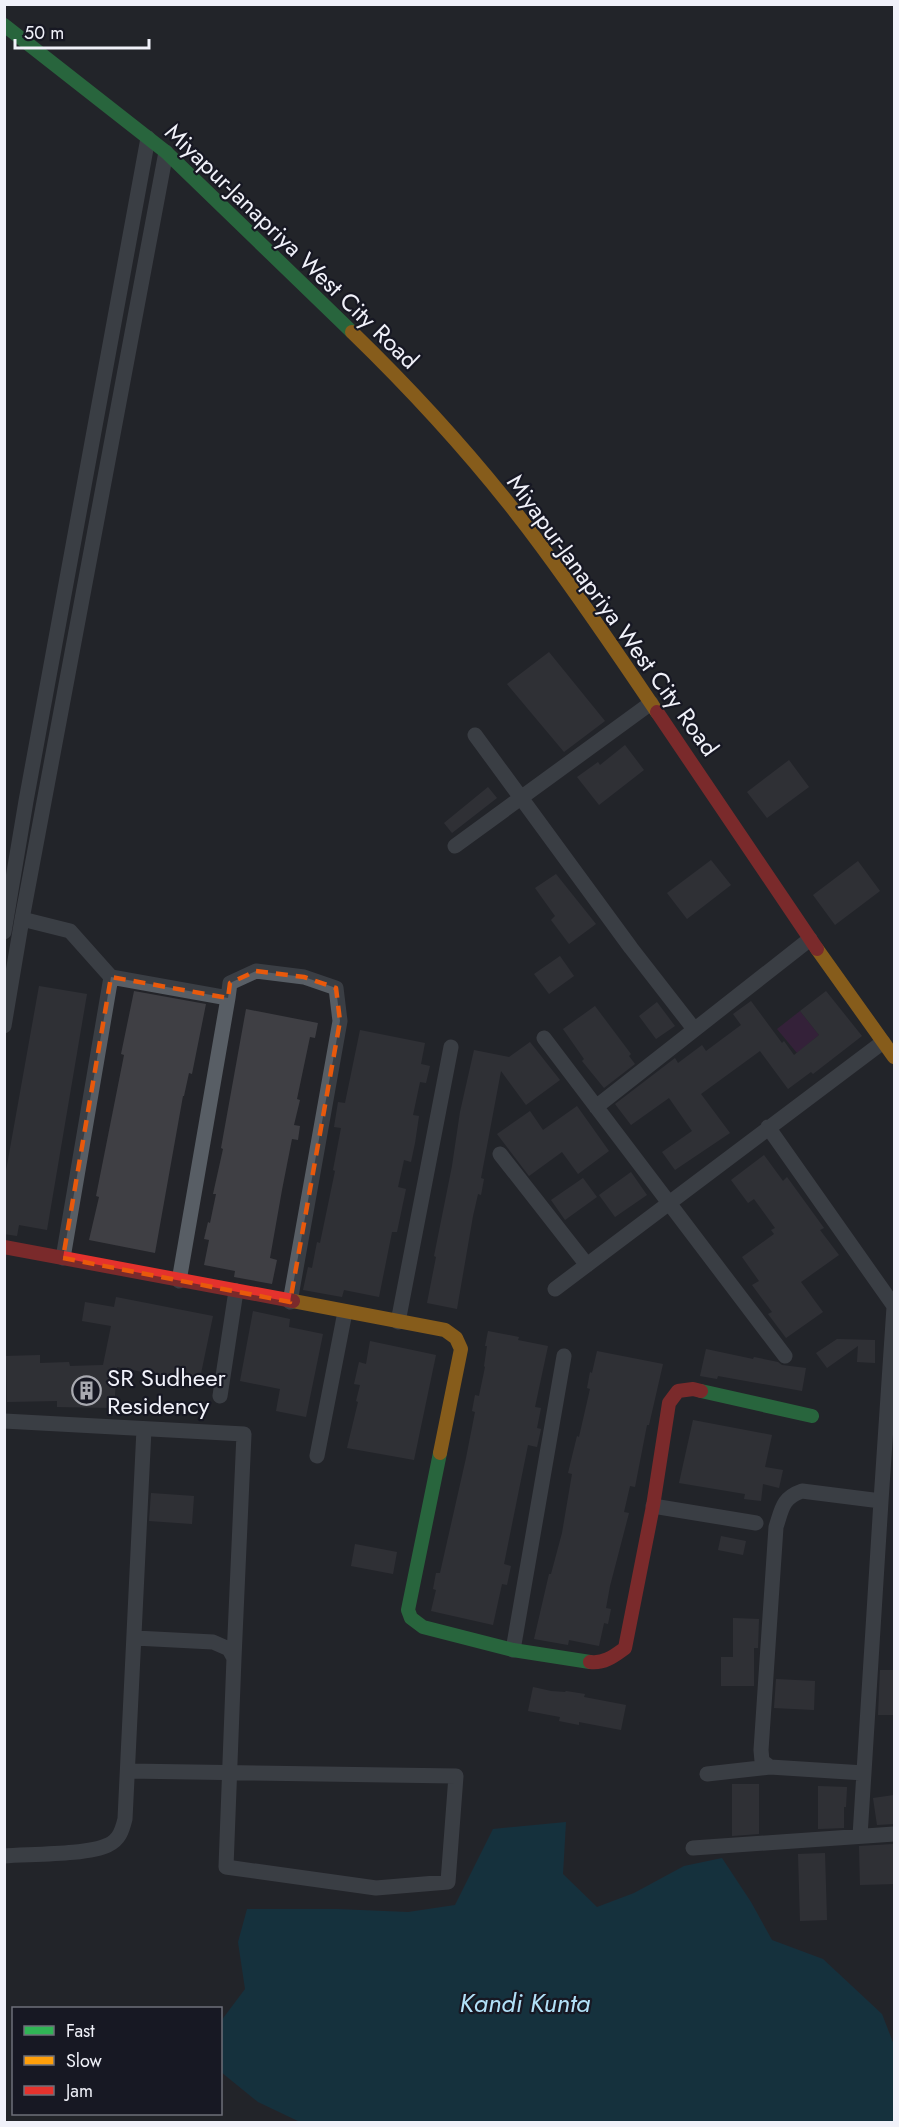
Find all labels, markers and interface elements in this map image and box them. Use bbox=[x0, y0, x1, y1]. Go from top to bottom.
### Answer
scale bar bbox=[15, 12, 148, 50]
text: 50 m bbox=[24, 20, 64, 46]
street label: Miyapur-Janapriya West City Road bbox=[157, 115, 427, 377]
street label: Miyapur-Janapriya West City Road bbox=[499, 467, 727, 763]
place label: SR Sudheer Residency bbox=[107, 1360, 227, 1423]
building icon: SR Sudheer Residency bbox=[70, 1375, 102, 1407]
water label: Kandi Kunta bbox=[460, 1984, 591, 2022]
legend bbox=[12, 2007, 222, 2115]
text: Fast bbox=[66, 2018, 95, 2044]
text: Slow bbox=[66, 2048, 103, 2074]
text: Jam bbox=[64, 2078, 93, 2104]

